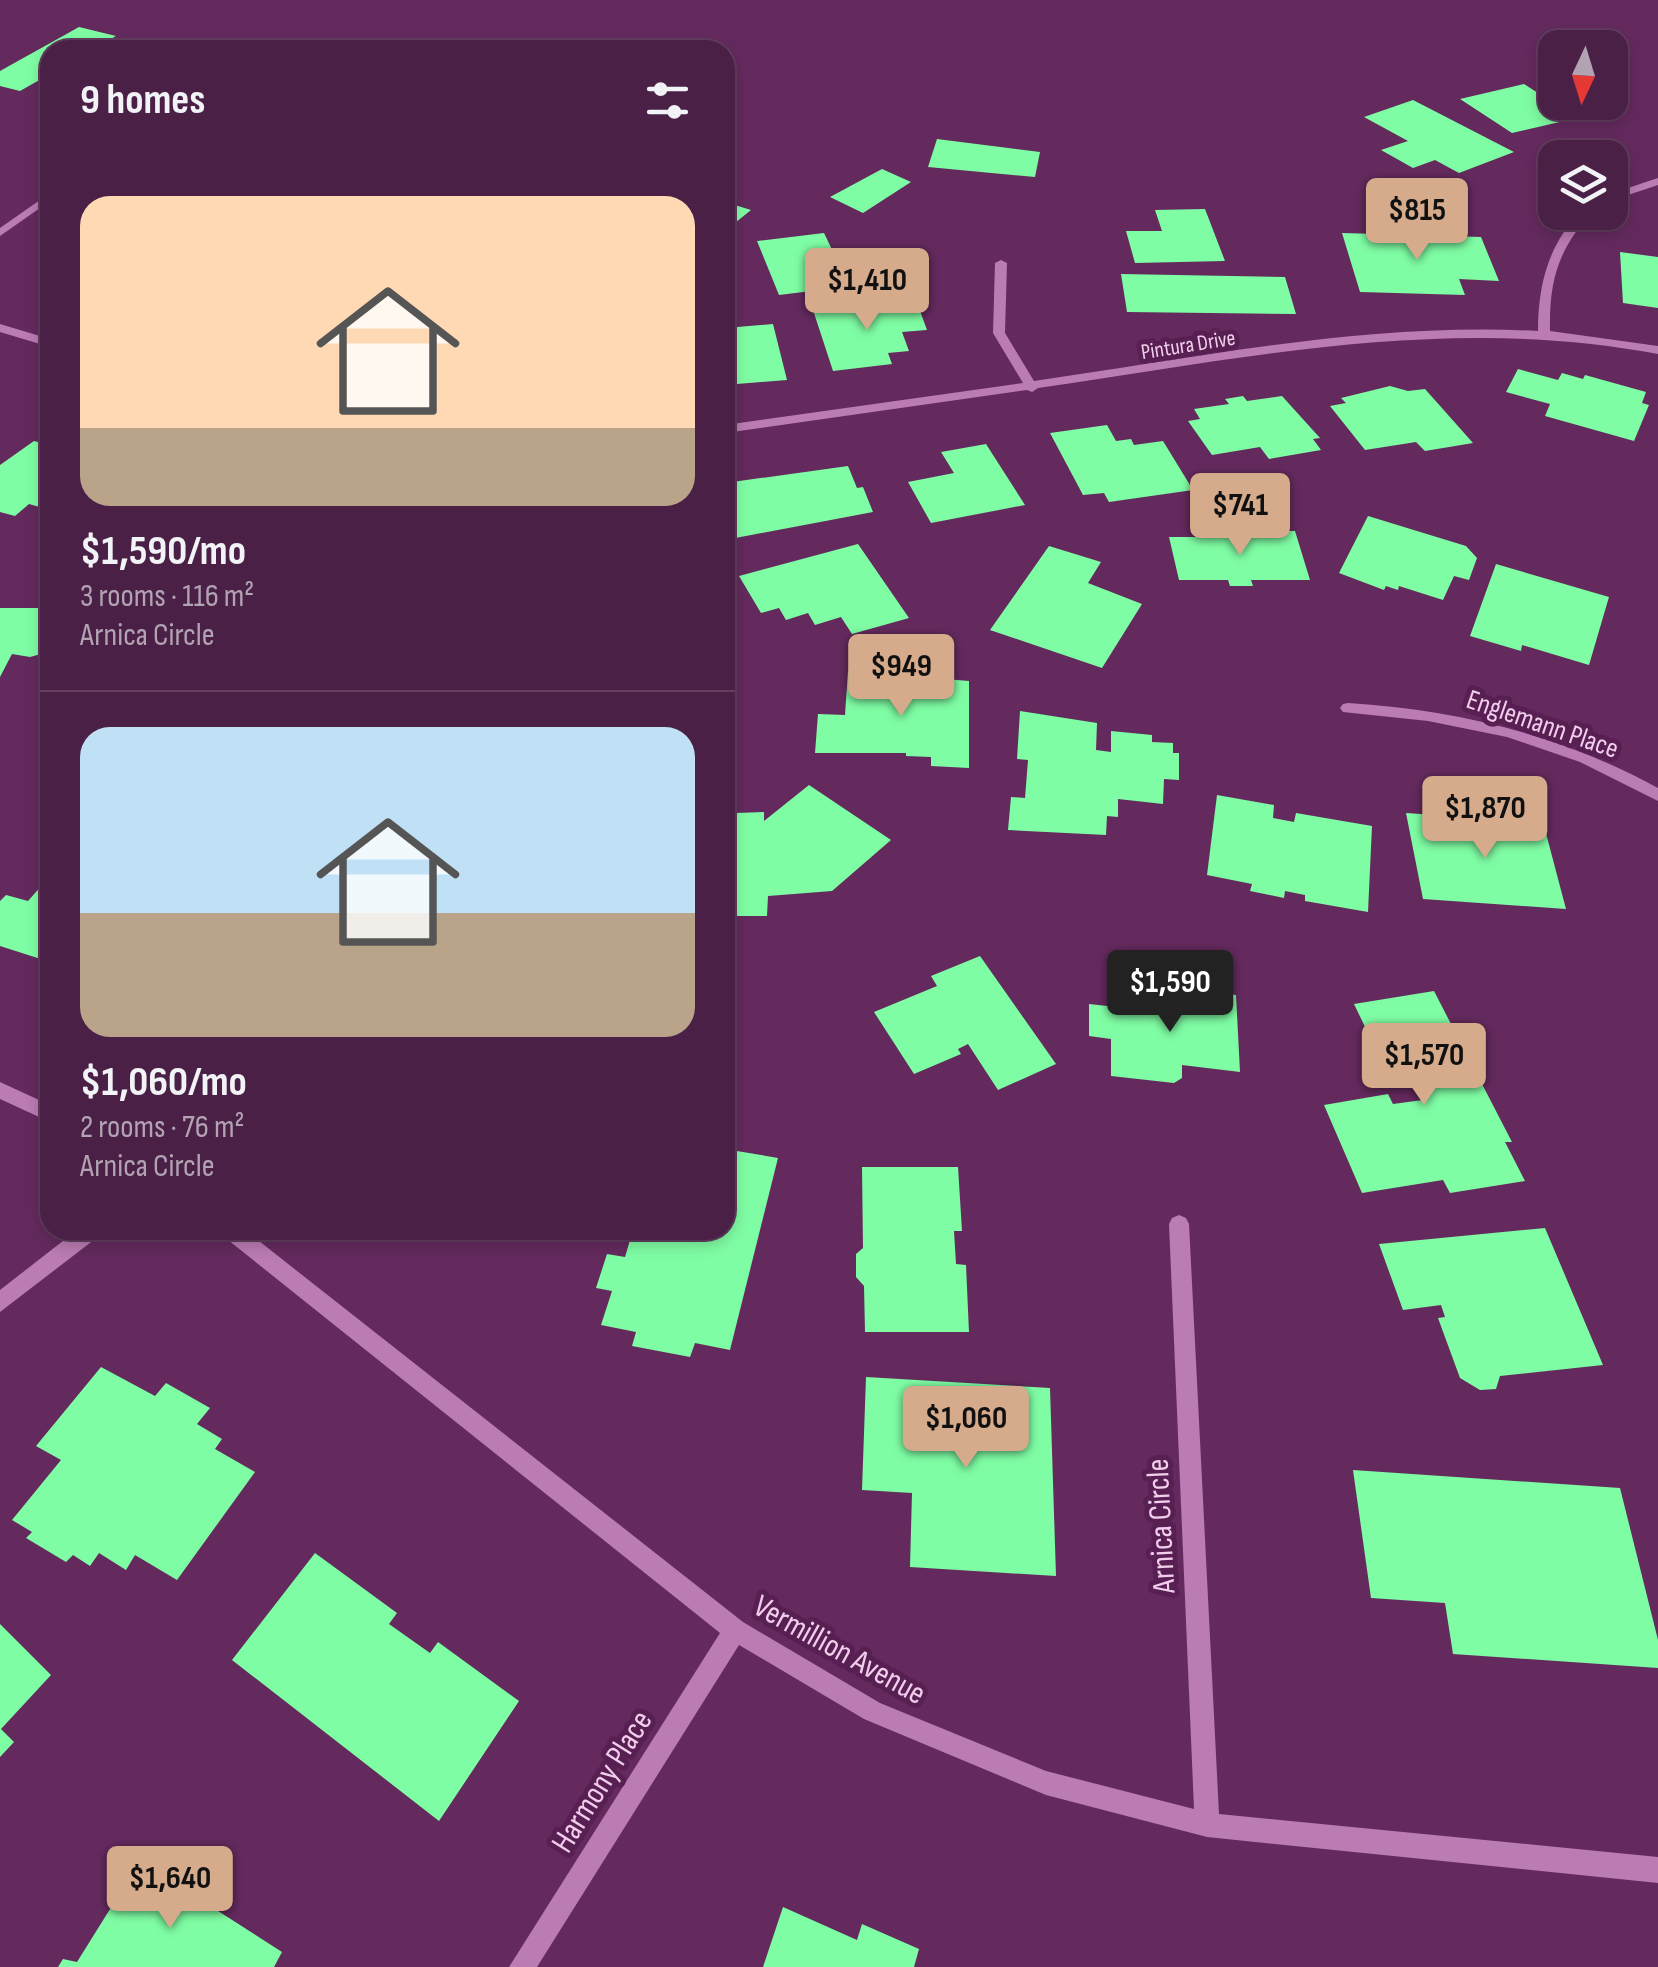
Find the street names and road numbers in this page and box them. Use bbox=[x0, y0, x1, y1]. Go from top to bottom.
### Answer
street label: Pintura Drive bbox=[1139, 325, 1237, 366]
street label: Englemann Place bbox=[1462, 683, 1623, 766]
street label: Arnica Circle bbox=[1138, 1458, 1185, 1595]
street label: Vermillion Avenue bbox=[746, 1587, 932, 1714]
street label: Harmony Place bbox=[543, 1704, 661, 1860]

